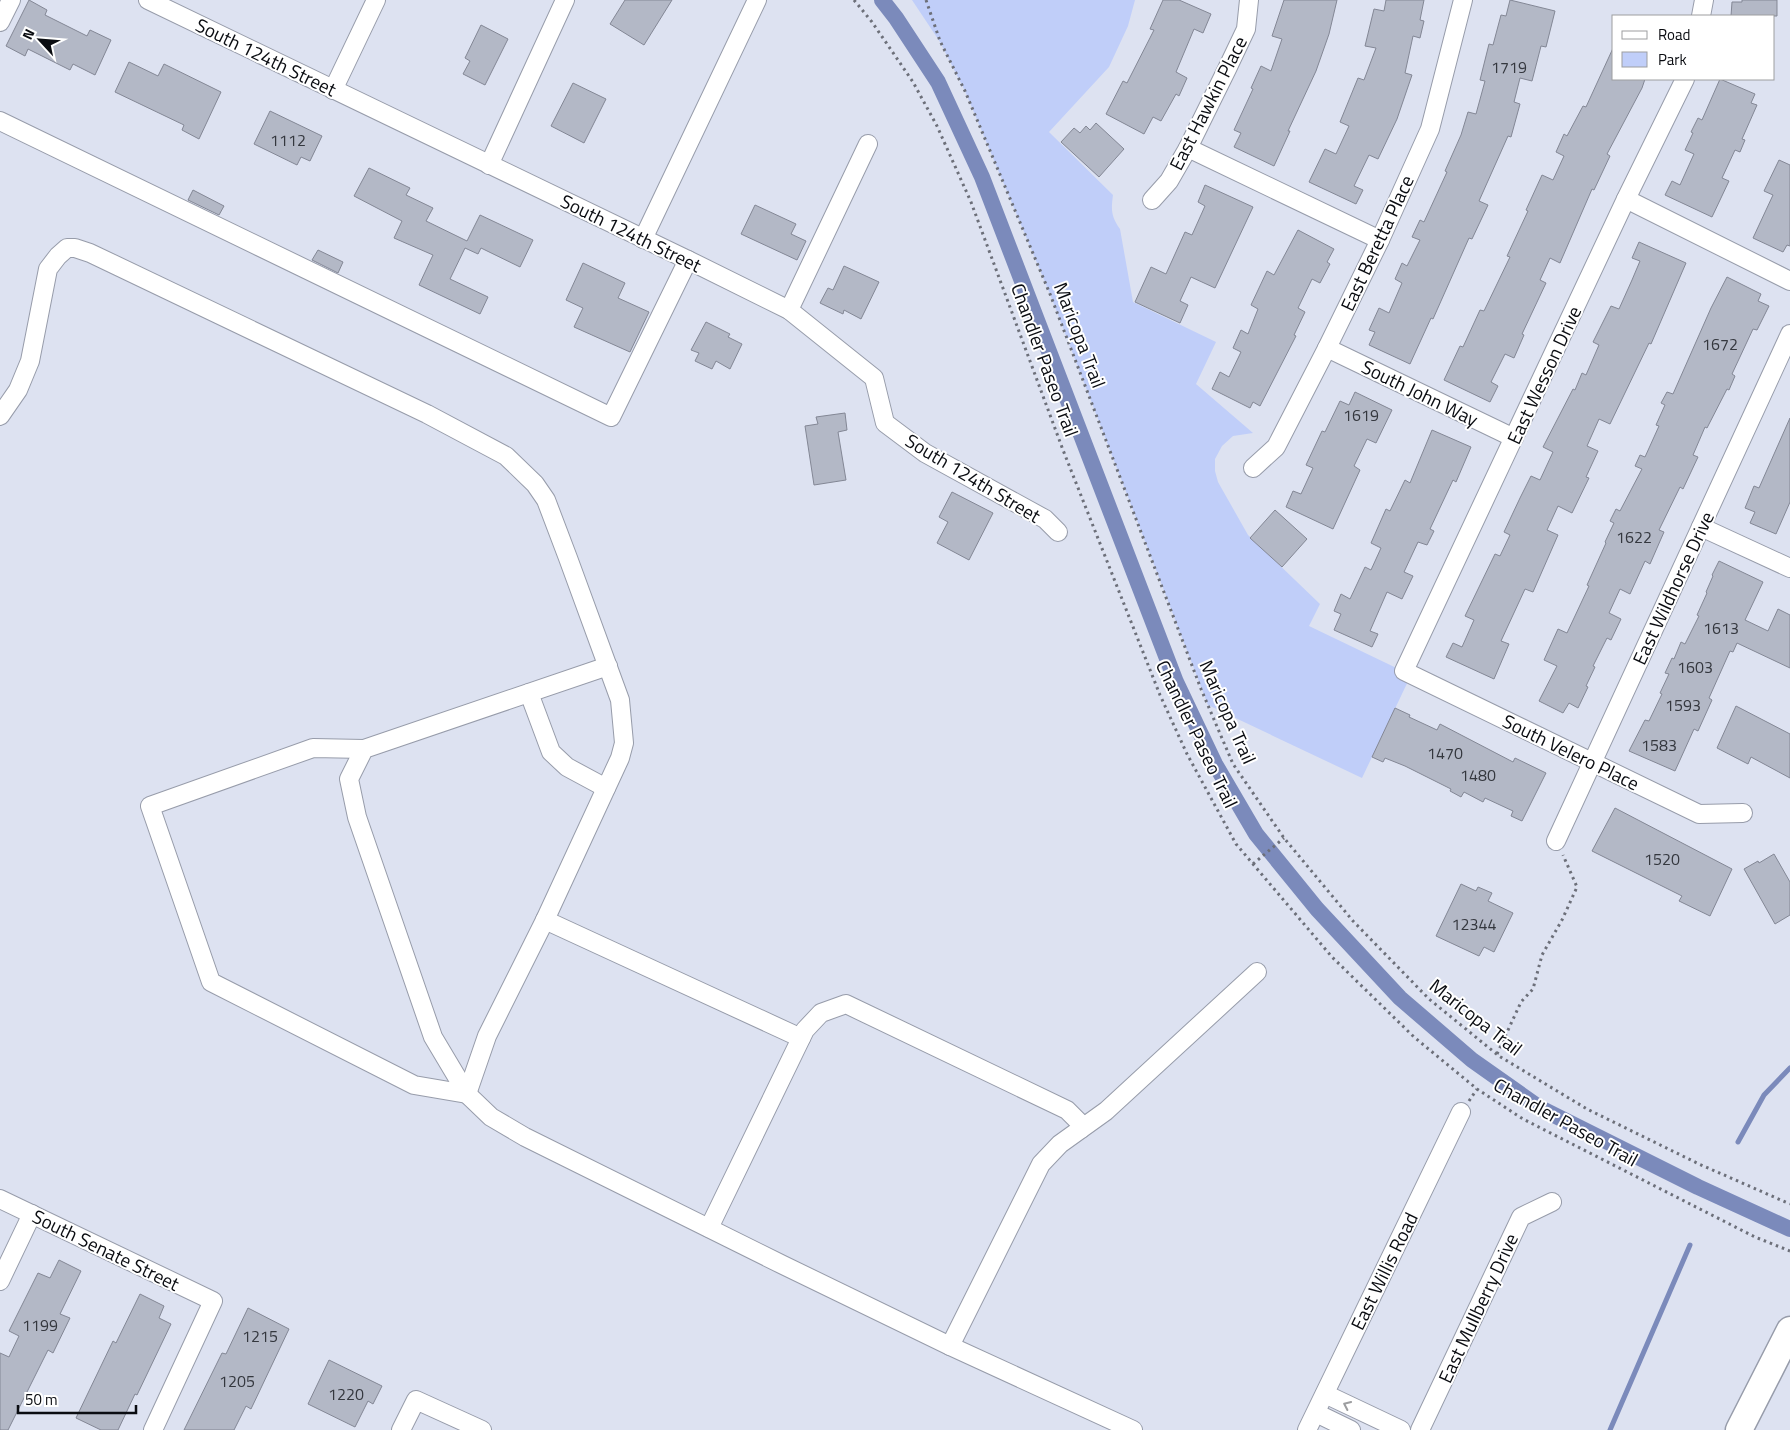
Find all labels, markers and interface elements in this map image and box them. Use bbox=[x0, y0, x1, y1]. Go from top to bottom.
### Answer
street label: South 124th Street bbox=[191, 10, 342, 103]
north arrow bbox=[15, 15, 65, 65]
legend bbox=[1612, 15, 1775, 80]
text: Road bbox=[1658, 23, 1690, 46]
text: N bbox=[16, 25, 39, 43]
street label: East Hawkin Place bbox=[1161, 31, 1254, 175]
text: Park bbox=[1658, 48, 1687, 71]
house number: 1719 bbox=[1491, 55, 1527, 79]
house number: 1112 bbox=[270, 128, 306, 152]
street label: East Beretta Place bbox=[1332, 170, 1421, 315]
street label: South 124th Street bbox=[556, 186, 707, 279]
street label: Maricopa Trail bbox=[1047, 278, 1114, 392]
street label: Chandler Paseo Trail bbox=[1004, 279, 1087, 441]
street label: East Wesson Drive bbox=[1499, 301, 1588, 449]
house number: 1672 bbox=[1702, 332, 1738, 356]
street label: South John Way bbox=[1357, 352, 1483, 433]
house number: 1619 bbox=[1343, 403, 1379, 427]
street label: South 124th Street bbox=[900, 426, 1047, 530]
street label: East Wildhorse Drive bbox=[1624, 506, 1721, 669]
house number: 1622 bbox=[1616, 525, 1652, 549]
house number: 1613 bbox=[1703, 616, 1739, 640]
street label: Chandler Paseo Trail bbox=[1149, 655, 1246, 813]
street label: Maricopa Trail bbox=[1193, 655, 1264, 768]
house number: 1603 bbox=[1677, 655, 1713, 679]
house number: 1593 bbox=[1665, 693, 1701, 717]
street label: South Velero Place bbox=[1498, 706, 1645, 797]
house number: 1583 bbox=[1641, 733, 1677, 757]
house number: 1470 bbox=[1427, 741, 1463, 765]
house number: 1480 bbox=[1460, 763, 1496, 787]
house number: 1520 bbox=[1644, 847, 1680, 871]
house number: 12344 bbox=[1452, 912, 1496, 936]
street label: Maricopa Trail bbox=[1424, 971, 1529, 1062]
street label: Chandler Paseo Trail bbox=[1489, 1070, 1644, 1173]
street label: South Senate Street bbox=[28, 1201, 185, 1298]
street label: East Willis Road bbox=[1343, 1207, 1425, 1335]
street label: East Mullberry Drive bbox=[1430, 1228, 1525, 1387]
house number: 1199 bbox=[22, 1313, 58, 1337]
house number: 1215 bbox=[242, 1324, 278, 1348]
house number: 1205 bbox=[219, 1369, 255, 1393]
scale bar bbox=[18, 1382, 135, 1414]
house number: 1220 bbox=[328, 1382, 364, 1406]
text: 50 m bbox=[25, 1388, 58, 1411]
one-way arrow bbox=[1343, 1400, 1352, 1411]

